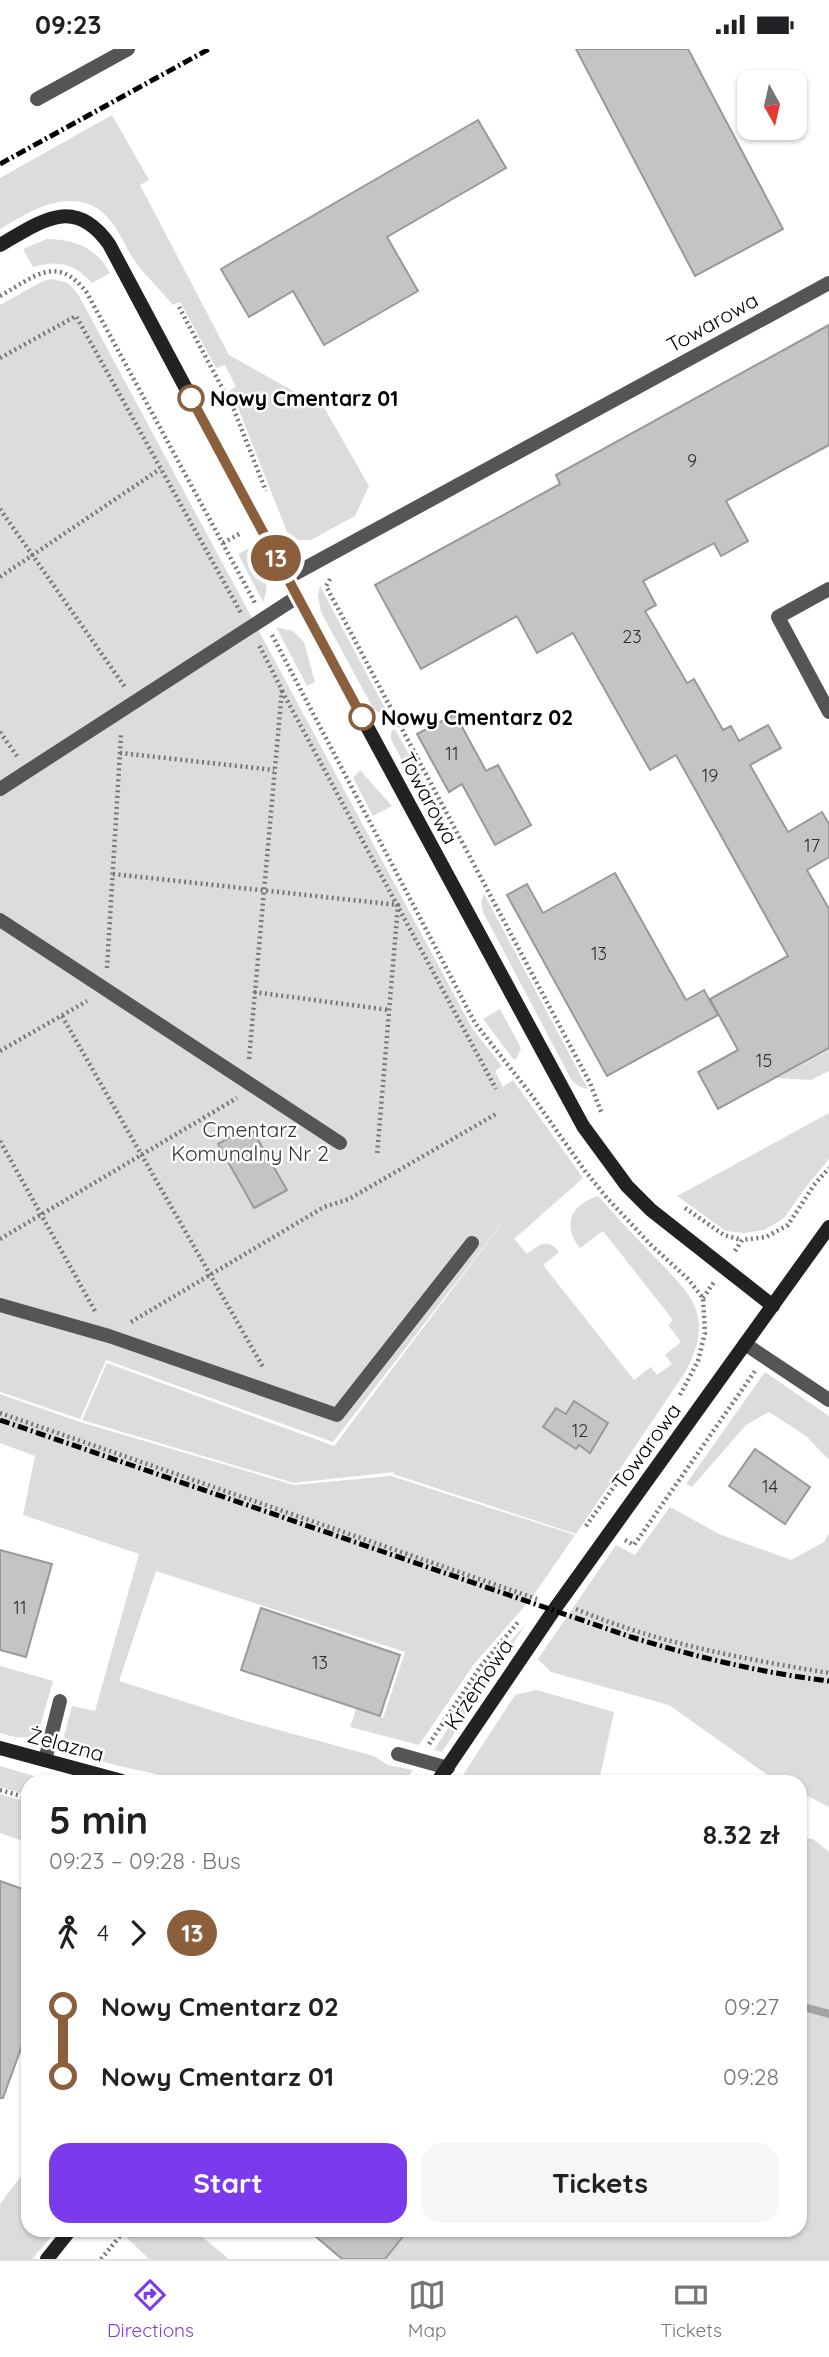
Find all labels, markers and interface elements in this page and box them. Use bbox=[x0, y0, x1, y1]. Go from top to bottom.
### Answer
text: 09:23 bbox=[35, 8, 102, 41]
north arrow bbox=[737, 70, 807, 140]
map controls bbox=[737, 70, 807, 140]
street label: Towarowa bbox=[662, 286, 762, 358]
marker: Nowy Cmentarz 01 bbox=[178, 385, 204, 411]
place label: Nowy Cmentarz 01 bbox=[210, 385, 398, 411]
house number: 9 bbox=[687, 449, 697, 472]
line badge: 13 bbox=[244, 535, 308, 581]
text: 13 bbox=[265, 543, 287, 573]
house number: 23 bbox=[622, 625, 642, 648]
marker: Nowy Cmentarz 02 bbox=[349, 704, 375, 730]
place label: Nowy Cmentarz 02 bbox=[381, 704, 573, 730]
house number: 11 bbox=[445, 742, 459, 765]
street label: Towarowa bbox=[394, 748, 464, 848]
house number: 19 bbox=[702, 764, 718, 787]
house number: 17 bbox=[804, 834, 820, 857]
house number: 13 bbox=[591, 942, 607, 965]
house number: 15 bbox=[756, 1049, 772, 1072]
park label: Cmentarz Komunalny Nr 2 bbox=[171, 1116, 329, 1166]
street label: Towarowa bbox=[606, 1398, 686, 1494]
house number: 12 bbox=[572, 1419, 588, 1442]
house number: 14 bbox=[762, 1475, 778, 1498]
house number: 11 bbox=[13, 1596, 27, 1619]
street label: Krzemowa bbox=[438, 1634, 518, 1734]
house number: 13 bbox=[312, 1651, 328, 1674]
street label: Żelazna bbox=[25, 1721, 107, 1767]
text: 5 min bbox=[49, 1796, 148, 1844]
text: 8.32 zł bbox=[703, 1818, 779, 1851]
text: 09:23 – 09:28 · Bus bbox=[49, 1846, 241, 1875]
icon: walk bbox=[49, 1914, 87, 1952]
icon: forward bbox=[119, 1914, 157, 1952]
text: 4 bbox=[97, 1918, 109, 1947]
text: 13 bbox=[181, 1918, 203, 1948]
text: Nowy Cmentarz 02 bbox=[101, 1990, 339, 2023]
text: 09:27 bbox=[724, 1992, 779, 2021]
text: Nowy Cmentarz 01 bbox=[101, 2060, 334, 2093]
text: 09:28 bbox=[723, 2062, 779, 2091]
button: Start bbox=[49, 2143, 407, 2223]
button: Tickets bbox=[421, 2143, 779, 2223]
tab: Directions bbox=[107, 2276, 194, 2342]
tab: Map bbox=[408, 2276, 447, 2342]
tab: Tickets bbox=[660, 2276, 722, 2342]

